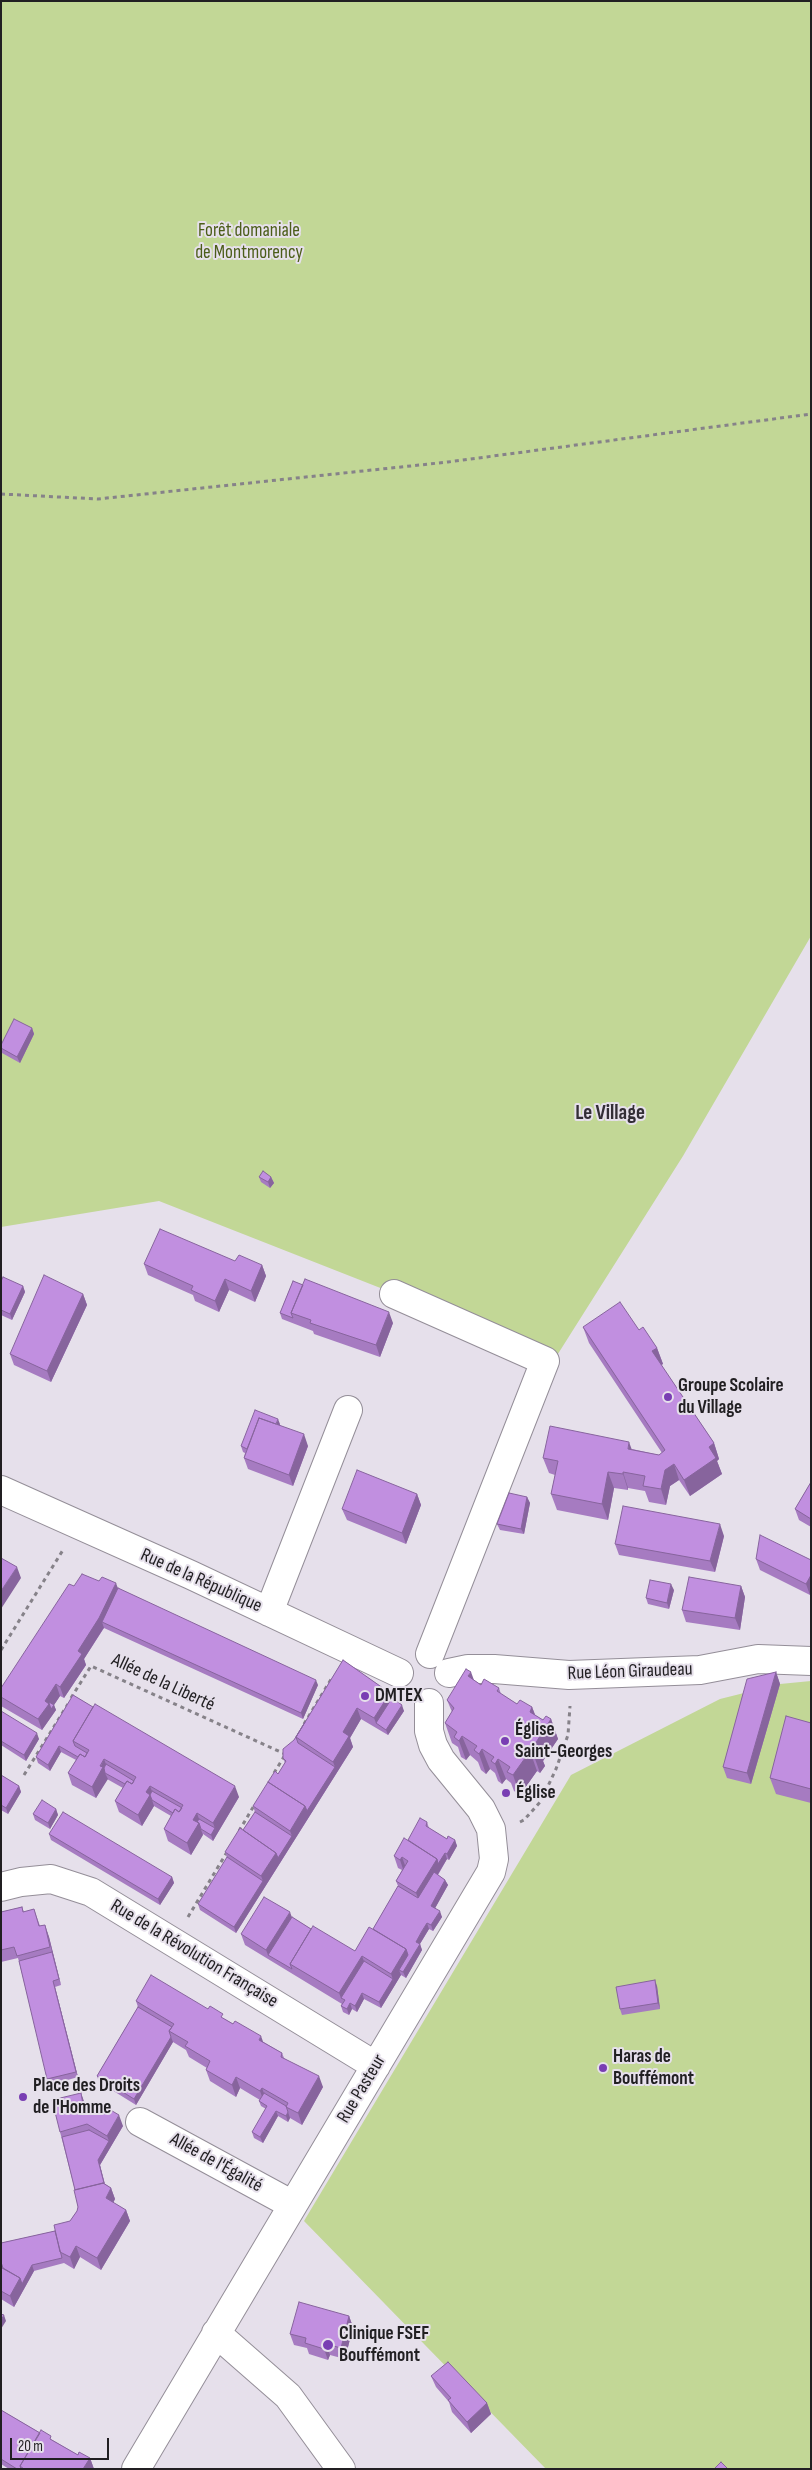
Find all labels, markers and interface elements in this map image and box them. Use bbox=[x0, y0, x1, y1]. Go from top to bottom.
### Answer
park label: Forêt domaniale de Montmorency bbox=[195, 220, 303, 264]
district label: Le Village bbox=[575, 1101, 645, 1127]
place label: Groupe Scolaire du Village bbox=[678, 1375, 784, 1419]
marker: Groupe Scolaire du Village bbox=[662, 1391, 674, 1403]
street label: Rue de la République bbox=[137, 1544, 265, 1618]
street label: Allée de la Liberté bbox=[108, 1649, 218, 1717]
street label: Rue Léon Giraudeau bbox=[567, 1658, 693, 1686]
place label: DMTEX bbox=[375, 1685, 422, 1707]
marker: DMTEX bbox=[359, 1690, 371, 1702]
place label: Église Saint-Georges bbox=[515, 1719, 612, 1763]
marker: Église Saint-Georges bbox=[499, 1735, 511, 1747]
place label: Église bbox=[516, 1782, 556, 1804]
marker: Église bbox=[500, 1787, 512, 1799]
street label: Rue de la Révolution Française bbox=[106, 1895, 282, 2013]
place label: Haras de Bouffémont bbox=[613, 2046, 694, 2090]
street label: Rue Pasteur bbox=[333, 2051, 391, 2127]
marker: Haras de Bouffémont bbox=[597, 2062, 609, 2074]
place label: Place des Droits de l'Homme bbox=[33, 2075, 140, 2119]
marker: Place des Droits de l'Homme bbox=[17, 2091, 29, 2103]
street label: Allée de l'Égalité bbox=[166, 2128, 266, 2198]
place label: Clinique FSEF Bouffémont bbox=[339, 2323, 429, 2367]
marker: Clinique FSEF Bouffémont bbox=[321, 2338, 335, 2352]
scale bar bbox=[12, 2428, 111, 2460]
text: 20 m bbox=[18, 2437, 43, 2456]

